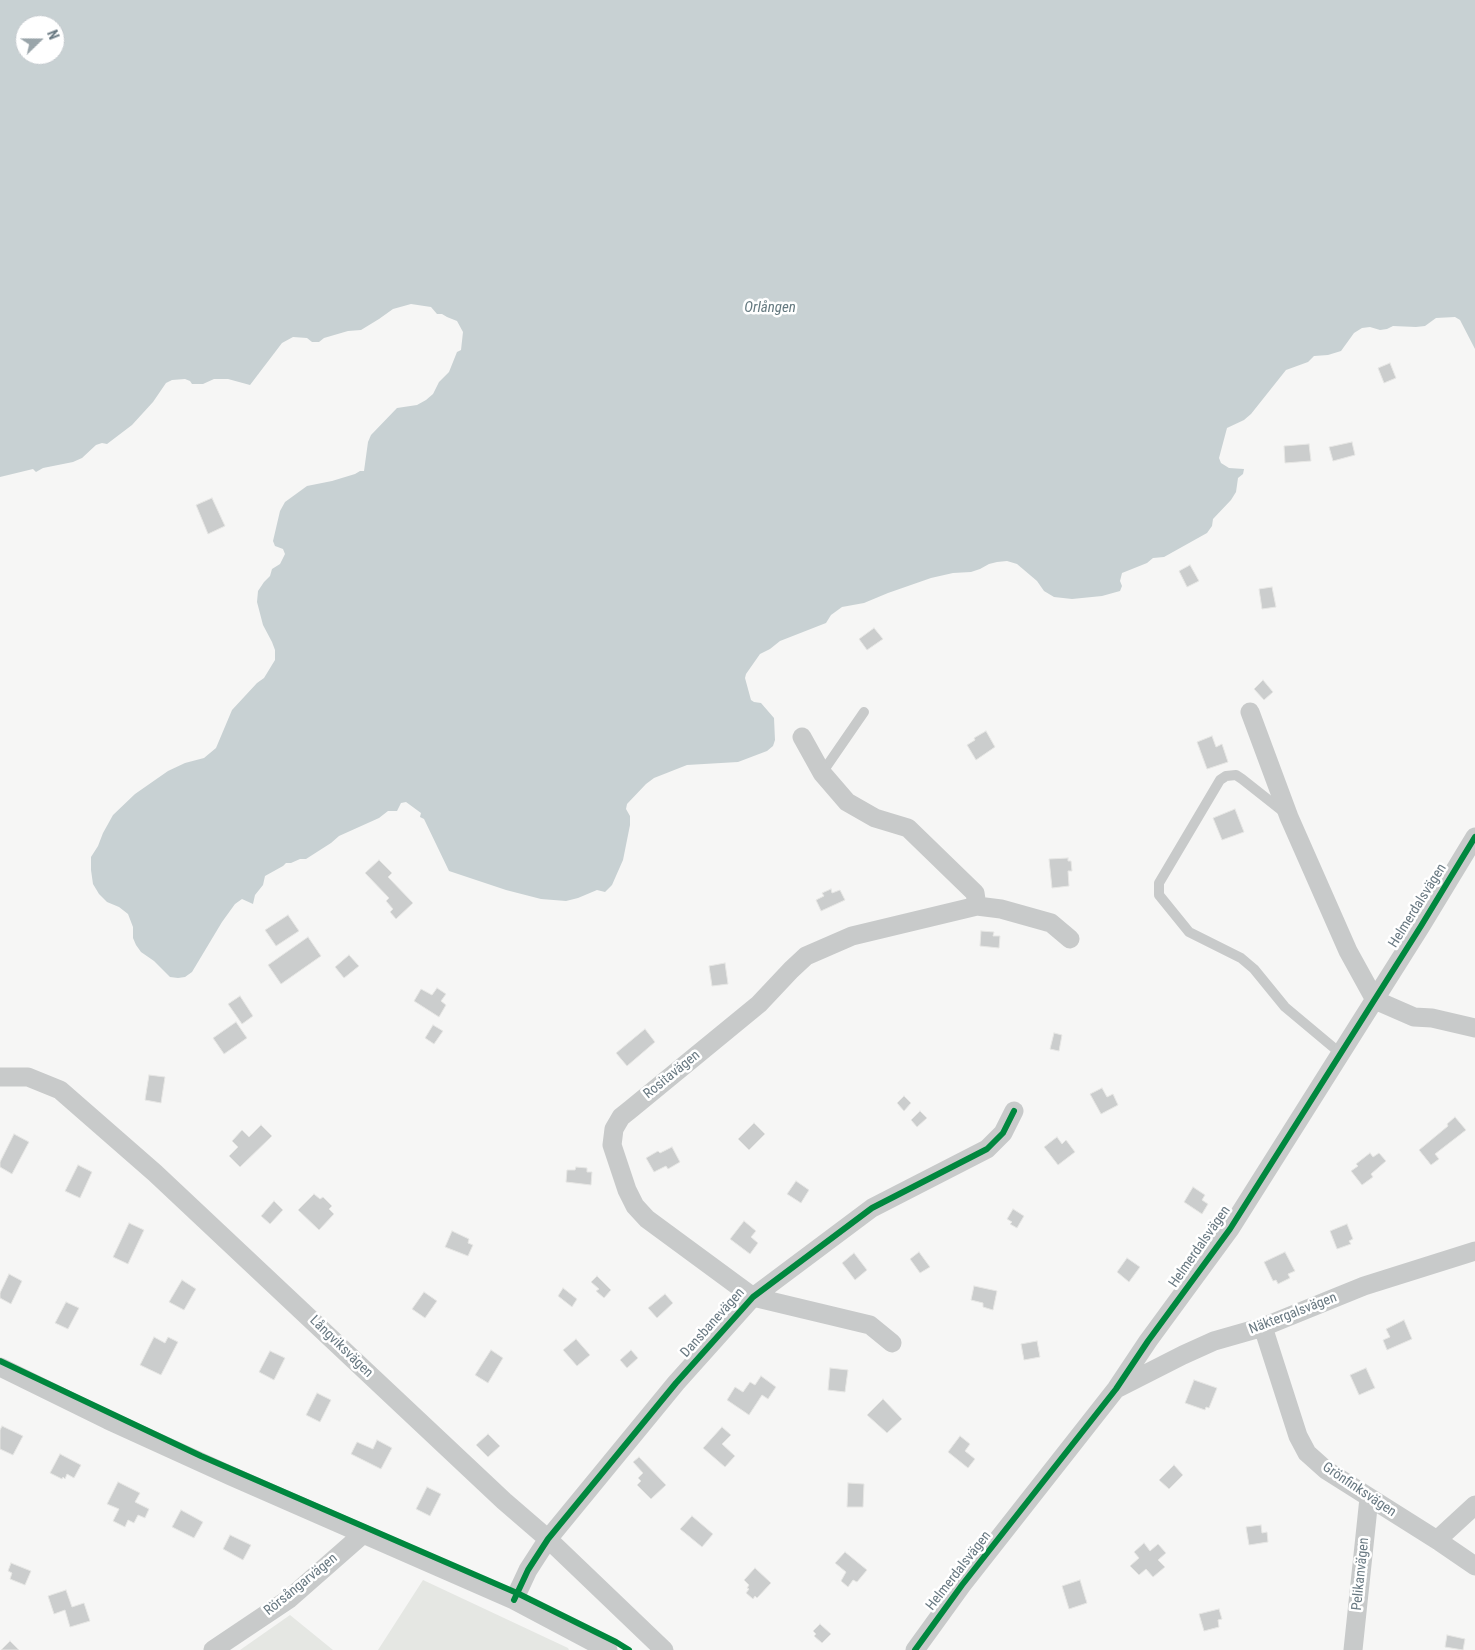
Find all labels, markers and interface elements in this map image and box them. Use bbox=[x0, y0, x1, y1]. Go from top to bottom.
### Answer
north arrow bbox=[15, 15, 65, 65]
text: N bbox=[44, 28, 62, 42]
water label: Orlången bbox=[744, 299, 796, 317]
street label: Helmerdalsvägen bbox=[1385, 861, 1451, 951]
street label: Rositavägen bbox=[640, 1047, 704, 1103]
street label: Helmerdalsvägen bbox=[1166, 1203, 1234, 1291]
street label: Dansbanevägen bbox=[677, 1285, 749, 1361]
street label: Näktergalsvägen bbox=[1247, 1290, 1339, 1338]
street label: Långviksvägen bbox=[306, 1313, 376, 1381]
street label: Grönfinksvägen bbox=[1319, 1459, 1399, 1521]
street label: Helmerdalsvägen bbox=[923, 1528, 995, 1614]
street label: Pelikanvägen bbox=[1349, 1537, 1373, 1611]
street label: Rörsångarvägen bbox=[261, 1550, 341, 1620]

